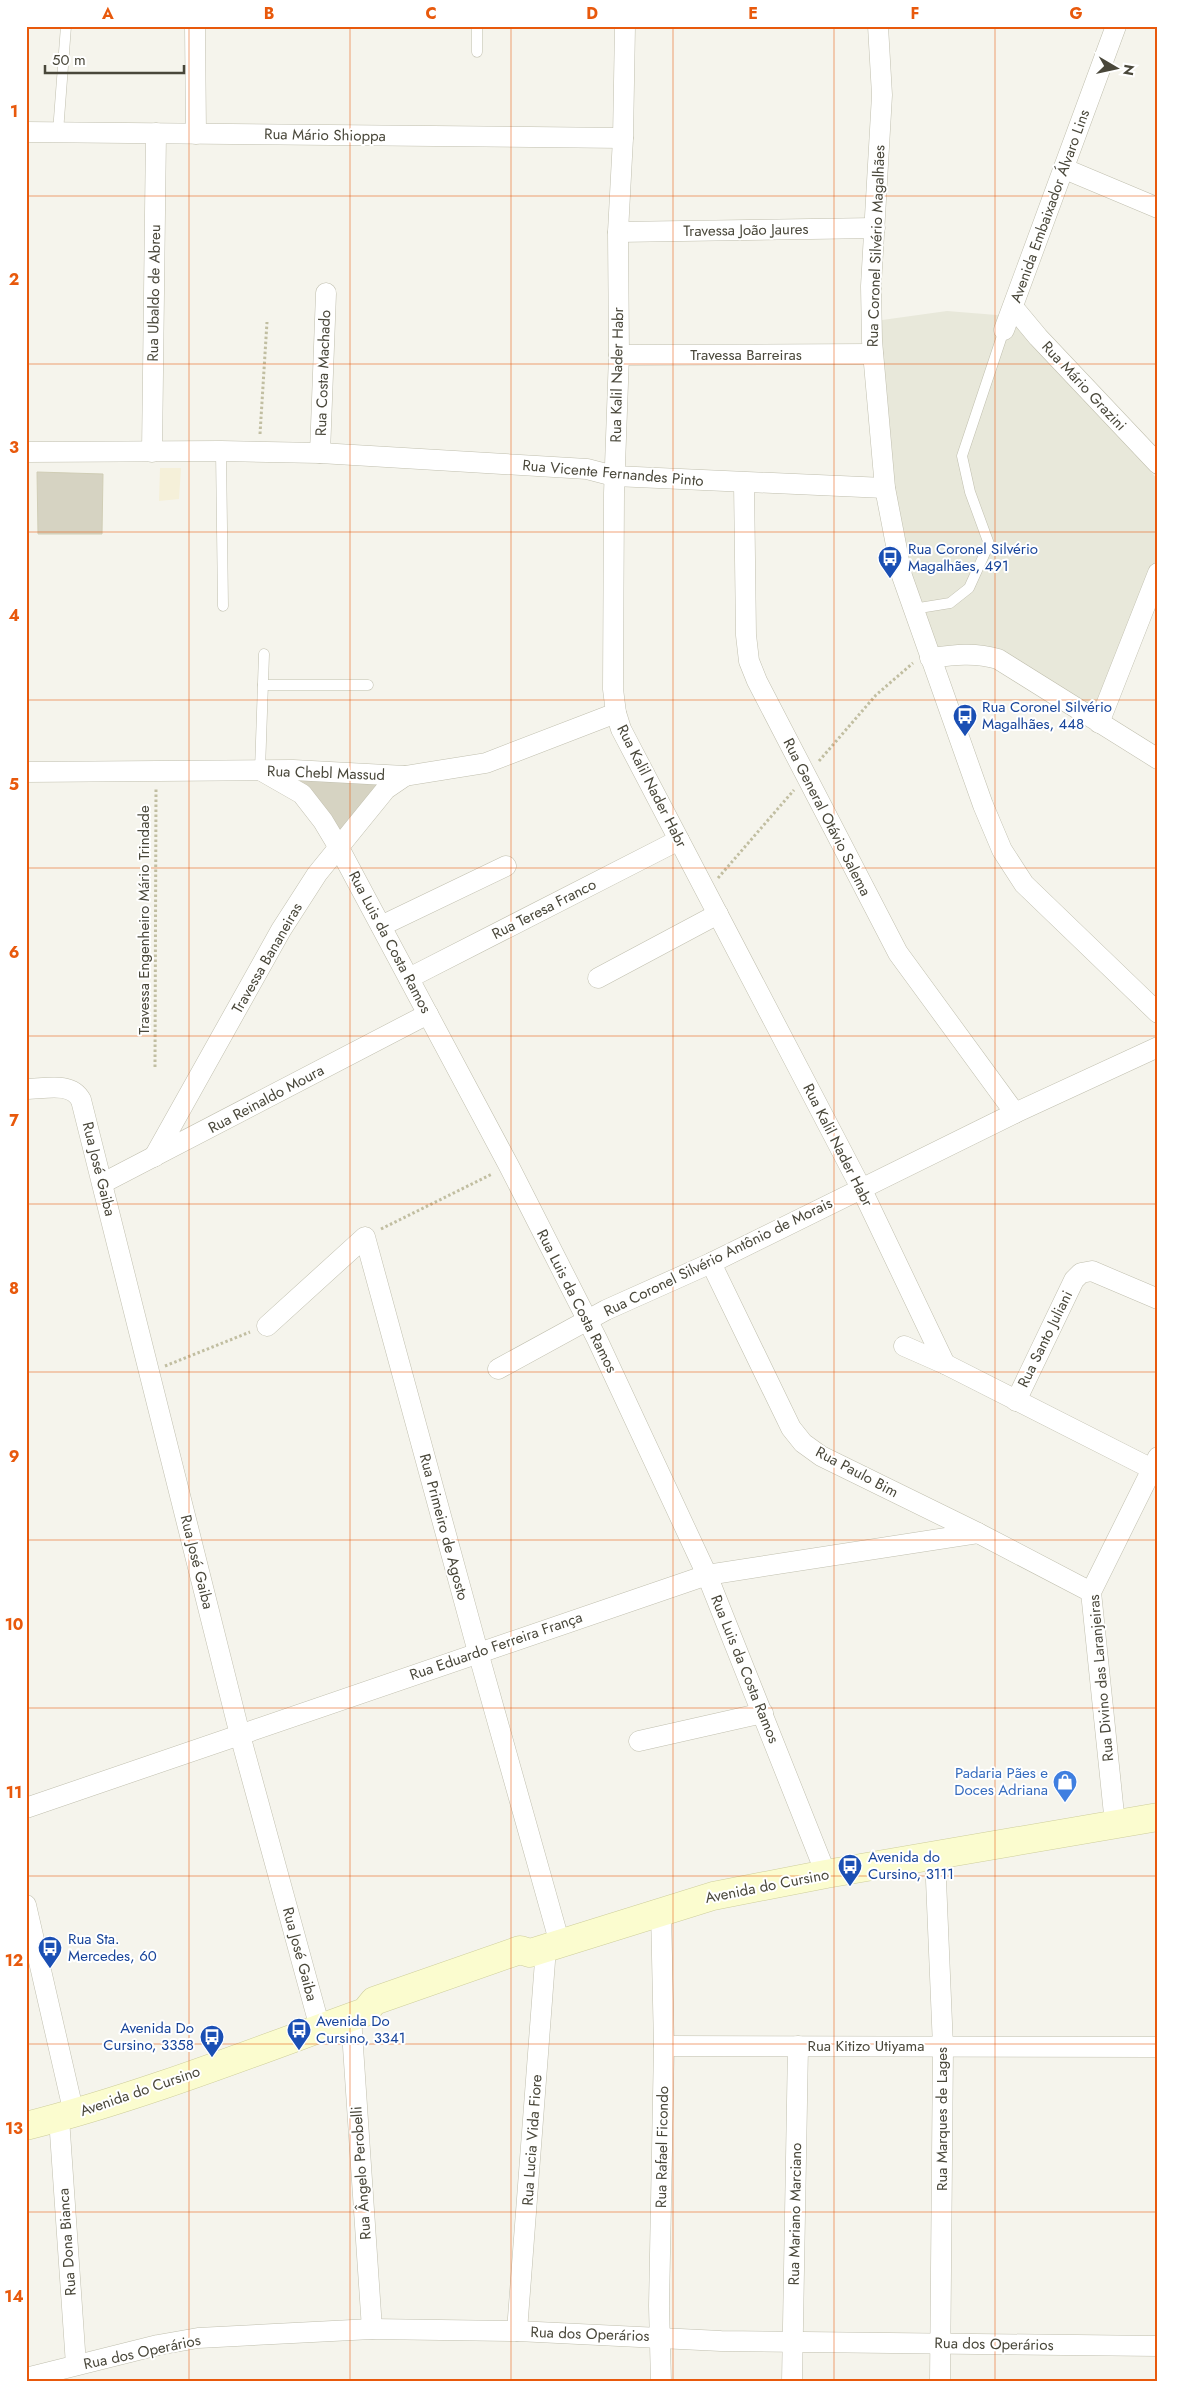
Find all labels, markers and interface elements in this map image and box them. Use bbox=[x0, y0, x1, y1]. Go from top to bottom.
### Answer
text: A bbox=[101, 2, 114, 25]
text: B bbox=[264, 2, 274, 25]
text: C bbox=[425, 2, 437, 25]
text: D bbox=[586, 2, 598, 25]
text: E bbox=[748, 2, 758, 25]
text: F bbox=[911, 2, 919, 25]
text: G bbox=[1069, 2, 1083, 25]
scale bar bbox=[45, 42, 184, 74]
north arrow bbox=[1092, 42, 1142, 92]
text: 50 m bbox=[52, 49, 86, 71]
text: N bbox=[1118, 63, 1140, 77]
text: 1 bbox=[10, 100, 18, 123]
street label: Avenida Embaixador Álvaro Lins bbox=[1005, 106, 1095, 306]
street label: Rua Mário Shioppa bbox=[264, 123, 386, 147]
street label: Rua Coronel Silvério Magalhães bbox=[861, 145, 891, 347]
street label: Travessa João Jaures bbox=[683, 218, 809, 242]
street label: Rua Ubaldo de Abreu bbox=[142, 224, 166, 362]
text: 2 bbox=[9, 268, 19, 291]
street label: Rua Kalil Nader Habr bbox=[605, 306, 629, 443]
street label: Rua Costa Machado bbox=[310, 310, 336, 436]
street label: Rua Mário Grazini bbox=[1036, 336, 1132, 436]
street label: Travessa Barreiras bbox=[690, 344, 802, 366]
text: 3 bbox=[9, 436, 19, 459]
street label: Rua Vicente Fernandes Pinto bbox=[521, 454, 705, 492]
place label: Rua Coronel Silvério Magalhães, 491 bbox=[908, 538, 1038, 577]
bus stop icon: Rua Coronel Silvério Magalhães, 491 bbox=[877, 545, 903, 579]
text: 4 bbox=[8, 604, 20, 627]
place label: Rua Coronel Silvério Magalhães, 448 bbox=[982, 696, 1112, 735]
bus stop icon: Rua Coronel Silvério Magalhães, 448 bbox=[952, 703, 978, 737]
street label: Rua Kalil Nader Habr bbox=[611, 721, 693, 852]
street label: Rua General Otávio Salema bbox=[778, 734, 876, 900]
street label: Rua Chebl Massud bbox=[267, 760, 385, 786]
text: 5 bbox=[9, 773, 19, 796]
street label: Travessa Engenheiro Mário Trindade bbox=[133, 805, 155, 1035]
street label: Rua Luis da Costa Ramos bbox=[343, 867, 437, 1017]
street label: Rua Teresa Franco bbox=[488, 873, 600, 945]
street label: Travessa Bananeiras bbox=[226, 899, 308, 1017]
text: 6 bbox=[9, 941, 19, 964]
street label: Rua Reinaldo Moura bbox=[204, 1059, 328, 1139]
street label: Rua Kalil Nader Habr bbox=[797, 1080, 879, 1211]
text: 7 bbox=[9, 1109, 19, 1132]
street label: Rua José Gaiba bbox=[77, 1119, 121, 1219]
street label: Rua Coronel Silvério Antônio de Morais bbox=[600, 1192, 836, 1322]
street label: Rua Luis da Costa Ramos bbox=[531, 1225, 623, 1377]
text: 8 bbox=[9, 1277, 19, 1300]
street label: Rua Santo Juliani bbox=[1012, 1287, 1078, 1391]
street label: Rua Paulo Bim bbox=[812, 1441, 902, 1503]
text: 9 bbox=[9, 1445, 19, 1468]
street label: Rua Primeiro de Agosto bbox=[414, 1451, 474, 1603]
street label: Rua José Gaiba bbox=[175, 1512, 219, 1612]
street label: Rua Luis da Costa Ramos bbox=[705, 1591, 785, 1747]
street label: Rua Divino das Laranjeiras bbox=[1083, 1594, 1119, 1762]
street label: Rua Eduardo Ferreira França bbox=[407, 1606, 585, 1686]
text: 10 bbox=[5, 1613, 23, 1636]
place label: Padaria Pães e Doces Adriana bbox=[954, 1762, 1048, 1801]
shop icon: Padaria Pães e Doces Adriana bbox=[1052, 1769, 1078, 1803]
text: 11 bbox=[6, 1781, 22, 1804]
place label: Avenida do Cursino, 3111 bbox=[868, 1846, 954, 1885]
bus stop icon: Avenida do Cursino, 3111 bbox=[837, 1853, 863, 1887]
street label: Avenida do Cursino bbox=[703, 1863, 831, 1909]
street label: Rua José Gaiba bbox=[277, 1905, 323, 2003]
place label: Rua Sta. Mercedes, 60 bbox=[68, 1928, 157, 1967]
bus stop icon: Rua Sta. Mercedes, 60 bbox=[37, 1935, 63, 1969]
text: 12 bbox=[5, 1949, 23, 1972]
place label: Avenida Do Cursino, 3341 bbox=[316, 2010, 406, 2049]
place label: Avenida Do Cursino, 3358 bbox=[103, 2017, 194, 2056]
bus stop icon: Avenida Do Cursino, 3341 bbox=[286, 2017, 312, 2051]
bus stop icon: Avenida Do Cursino, 3358 bbox=[199, 2024, 225, 2058]
street label: Rua Kitizo Utiyama bbox=[808, 2035, 924, 2057]
street label: Rua Marques de Lages bbox=[931, 2047, 953, 2191]
street label: Avenida do Cursino bbox=[77, 2060, 203, 2122]
street label: Rua Lucia Vida Fiore bbox=[516, 2073, 548, 2206]
street label: Rua Rafael Ficondo bbox=[650, 2086, 674, 2208]
street label: Rua Ângelo Perobelli bbox=[345, 2105, 377, 2241]
text: 13 bbox=[5, 2117, 23, 2140]
street label: Rua Mariano Marciano bbox=[783, 2142, 807, 2286]
street label: Rua Dona Bianca bbox=[52, 2188, 82, 2296]
text: 14 bbox=[4, 2285, 24, 2308]
street label: Rua dos Operários bbox=[530, 2321, 650, 2347]
street label: Rua dos Operários bbox=[81, 2329, 203, 2375]
street label: Rua dos Operários bbox=[934, 2332, 1054, 2356]

